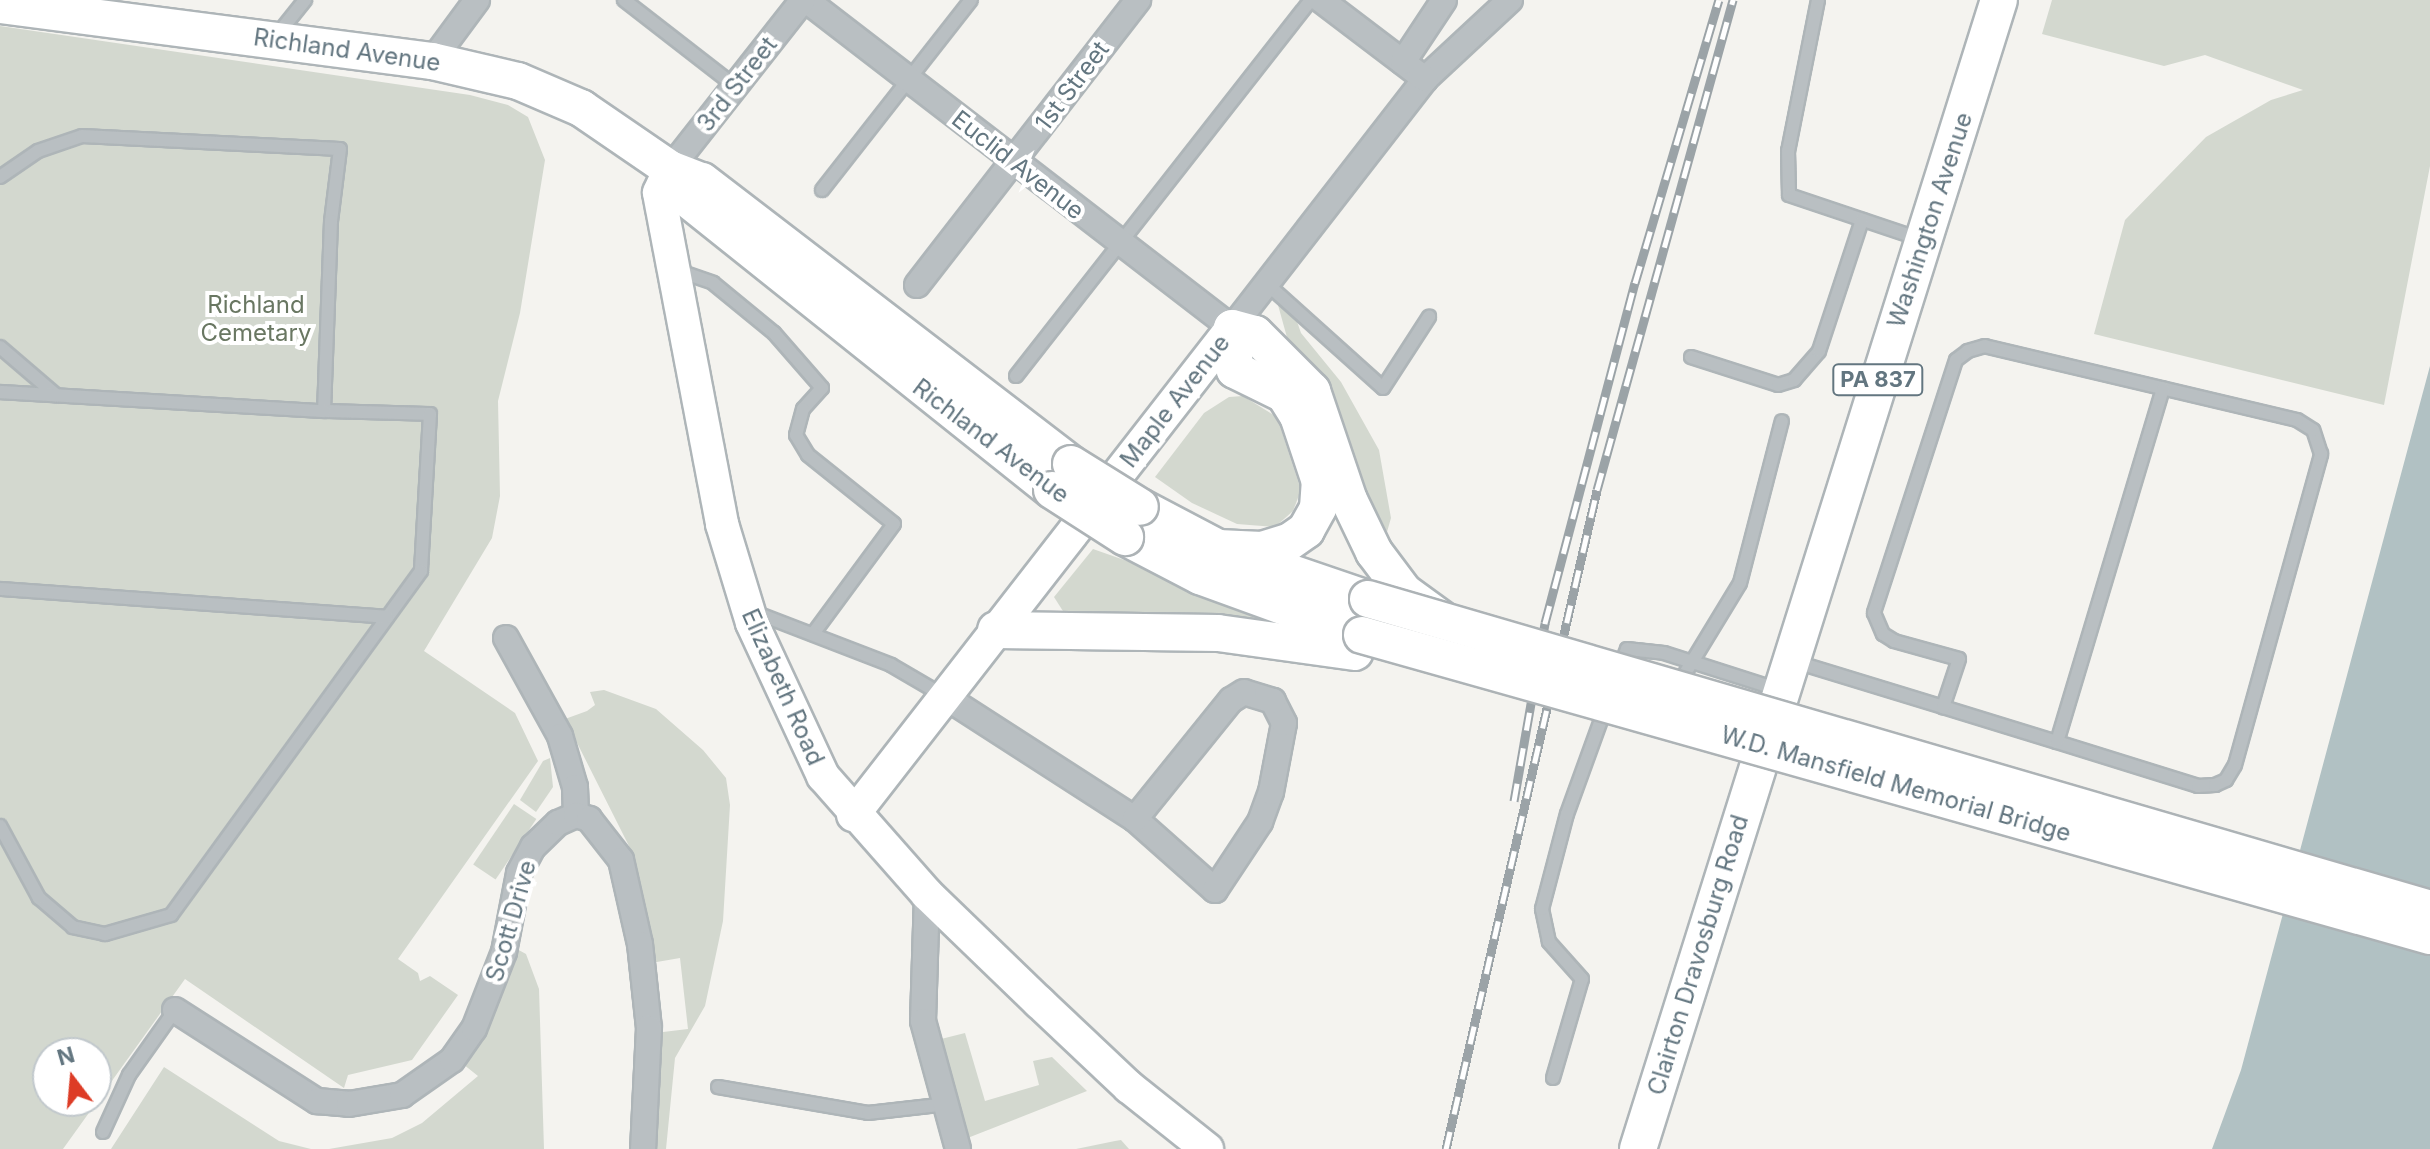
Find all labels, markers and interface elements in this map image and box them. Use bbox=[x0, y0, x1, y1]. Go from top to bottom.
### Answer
street label: Richland Avenue bbox=[252, 23, 442, 77]
street label: 3rd Street bbox=[691, 31, 783, 137]
street label: 1st Street bbox=[1029, 36, 1115, 136]
street label: Euclid Avenue bbox=[946, 104, 1090, 226]
street label: Washington Avenue bbox=[1882, 109, 1978, 331]
park label: Richland Cemetary bbox=[201, 291, 311, 347]
street label: Maple Avenue bbox=[1114, 329, 1236, 473]
road number: PA 837 bbox=[1832, 362, 1924, 398]
street label: Richland Avenue bbox=[907, 373, 1075, 509]
street label: Elizabeth Road bbox=[736, 604, 830, 770]
street label: W.D. Mansfield Memorial Bridge bbox=[1718, 720, 2074, 848]
street label: Clairton Dravosburg Road bbox=[1642, 811, 1754, 1099]
street label: Scott Drive bbox=[480, 857, 542, 985]
north arrow bbox=[32, 1037, 112, 1117]
text: N bbox=[54, 1041, 78, 1071]

